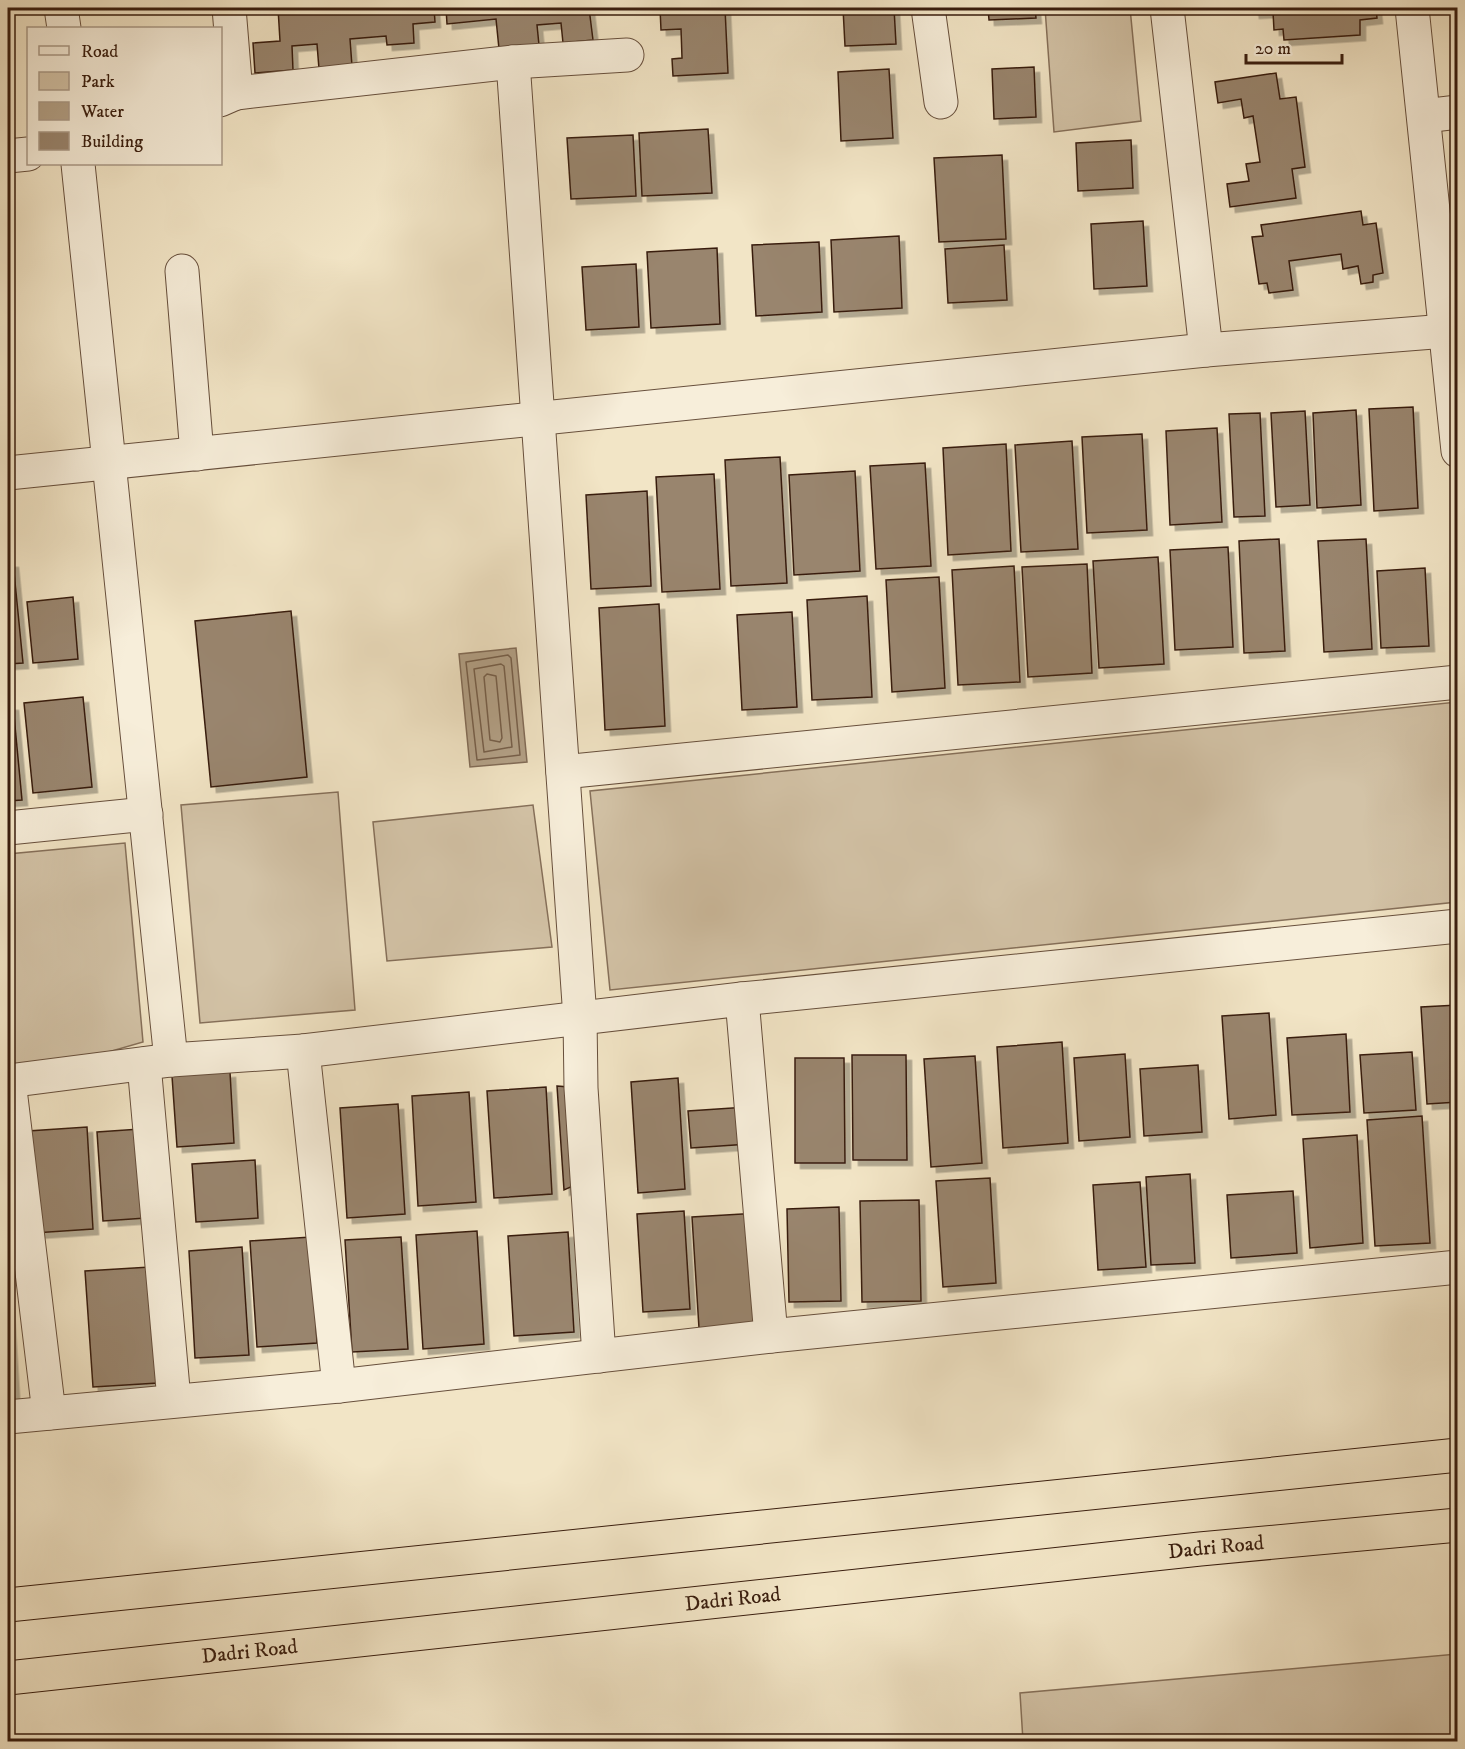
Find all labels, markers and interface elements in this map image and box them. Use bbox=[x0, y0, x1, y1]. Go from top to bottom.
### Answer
legend bbox=[27, 27, 222, 165]
scale bar bbox=[1246, 27, 1342, 65]
text: 20 m bbox=[1255, 38, 1291, 60]
text: Road bbox=[81, 41, 118, 63]
text: Park bbox=[81, 71, 115, 93]
text: Water bbox=[80, 101, 124, 123]
text: Building bbox=[81, 131, 143, 153]
street label: Dadri Road bbox=[1167, 1530, 1266, 1565]
street label: Dadri Road bbox=[683, 1581, 783, 1618]
street label: Dadri Road bbox=[200, 1634, 299, 1670]

